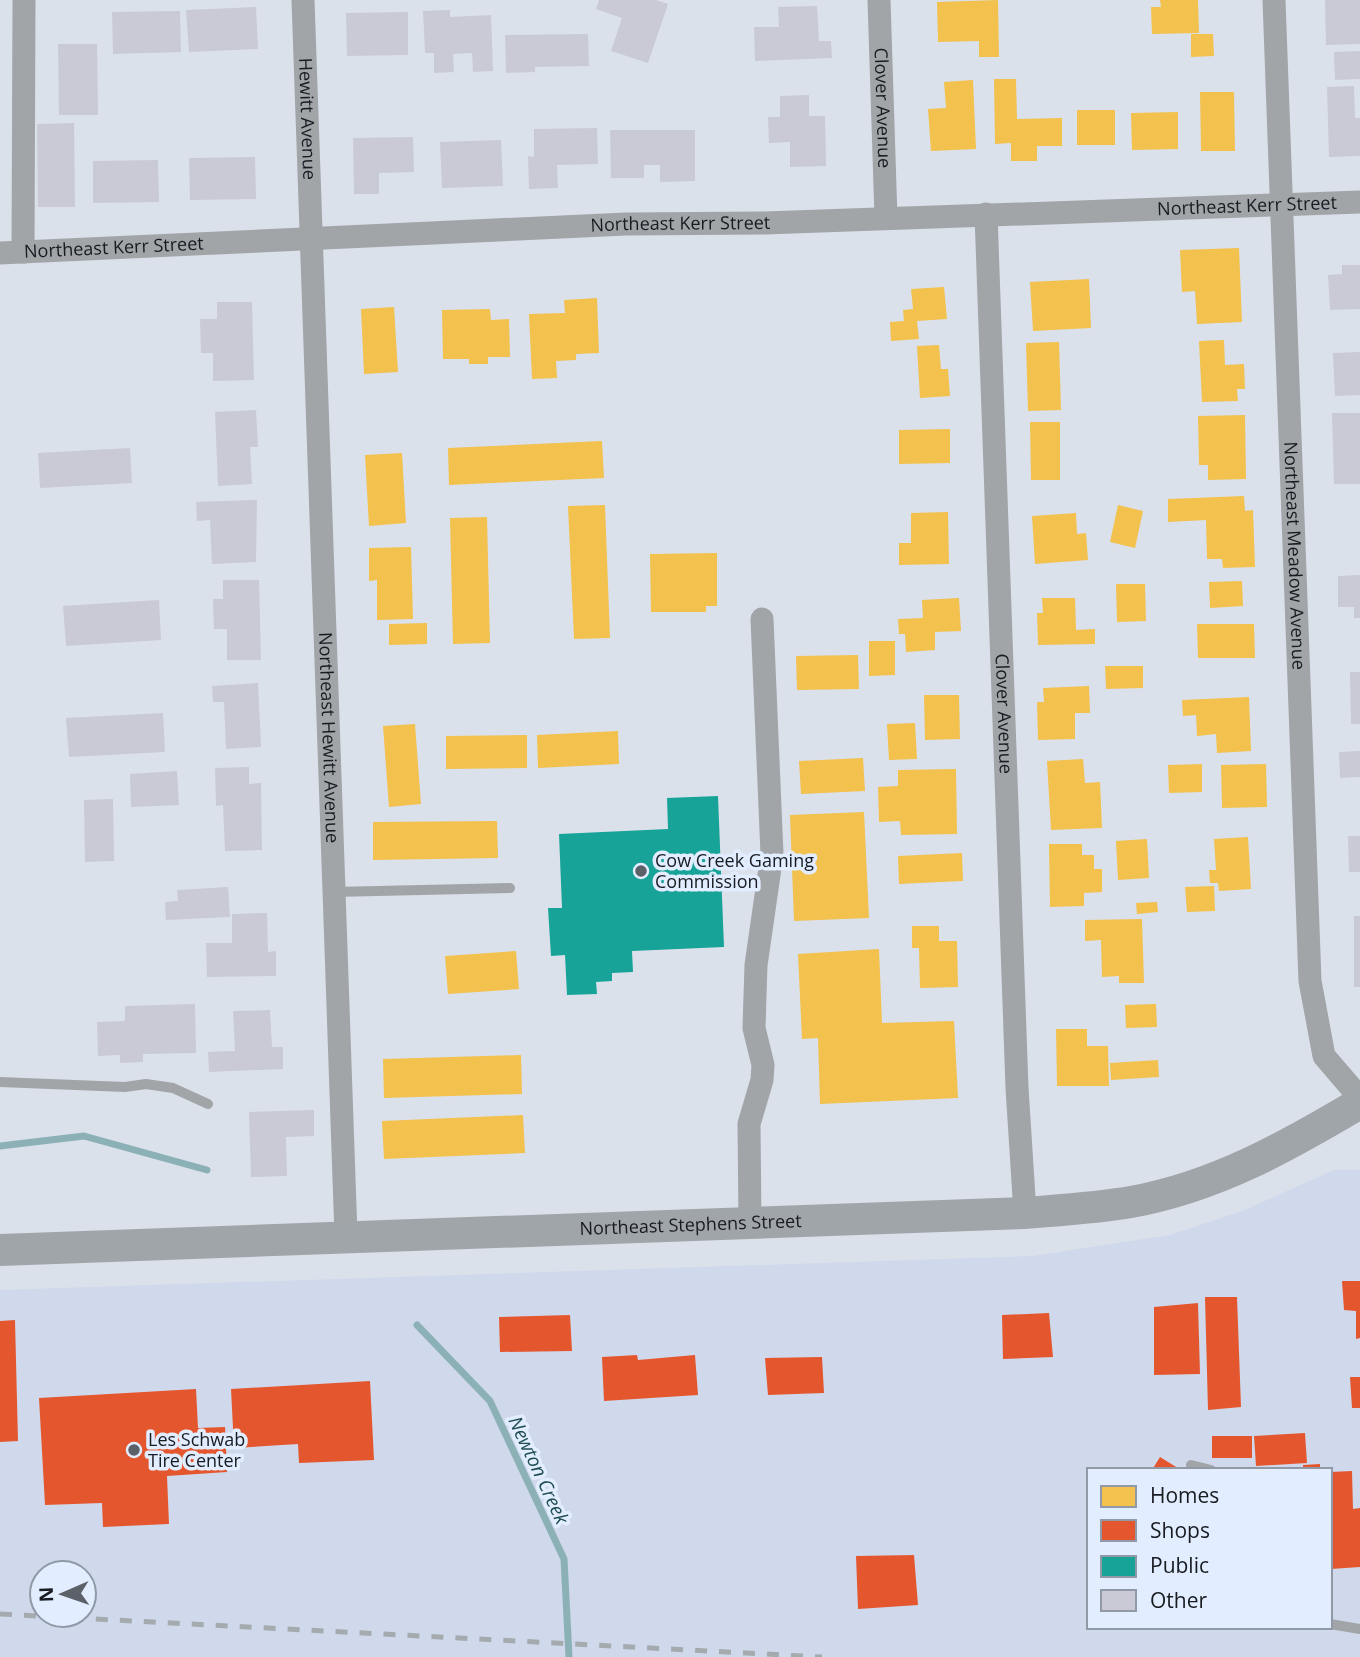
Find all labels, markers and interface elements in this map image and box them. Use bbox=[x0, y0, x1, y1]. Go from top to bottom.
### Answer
street label: Clover Avenue bbox=[870, 47, 897, 169]
street label: Hewitt Avenue bbox=[294, 57, 322, 180]
street label: Northeast Kerr Street bbox=[1157, 190, 1337, 220]
street label: Northeast Kerr Street bbox=[590, 210, 771, 237]
street label: Northeast Kerr Street bbox=[23, 231, 204, 263]
street label: Northeast Meadow Avenue bbox=[1279, 441, 1312, 670]
street label: Northeast Hewitt Avenue bbox=[314, 632, 345, 843]
street label: Clover Avenue bbox=[991, 653, 1019, 774]
place label: Cow Creek Gaming Commission bbox=[655, 848, 814, 893]
marker: Cow Creek Gaming Commission bbox=[633, 863, 649, 879]
street label: Northeast Stephens Street bbox=[579, 1208, 802, 1240]
water label: Newton Creek bbox=[503, 1412, 576, 1529]
place label: Les Schwab Tire Center bbox=[148, 1427, 245, 1472]
marker: Les Schwab Tire Center bbox=[126, 1442, 142, 1458]
legend bbox=[1087, 1468, 1332, 1629]
text: Homes bbox=[1150, 1481, 1219, 1509]
text: Shops bbox=[1150, 1516, 1210, 1544]
text: Public bbox=[1150, 1551, 1209, 1579]
north arrow bbox=[28, 1559, 98, 1629]
text: N bbox=[33, 1586, 59, 1603]
text: Other bbox=[1150, 1586, 1207, 1614]

